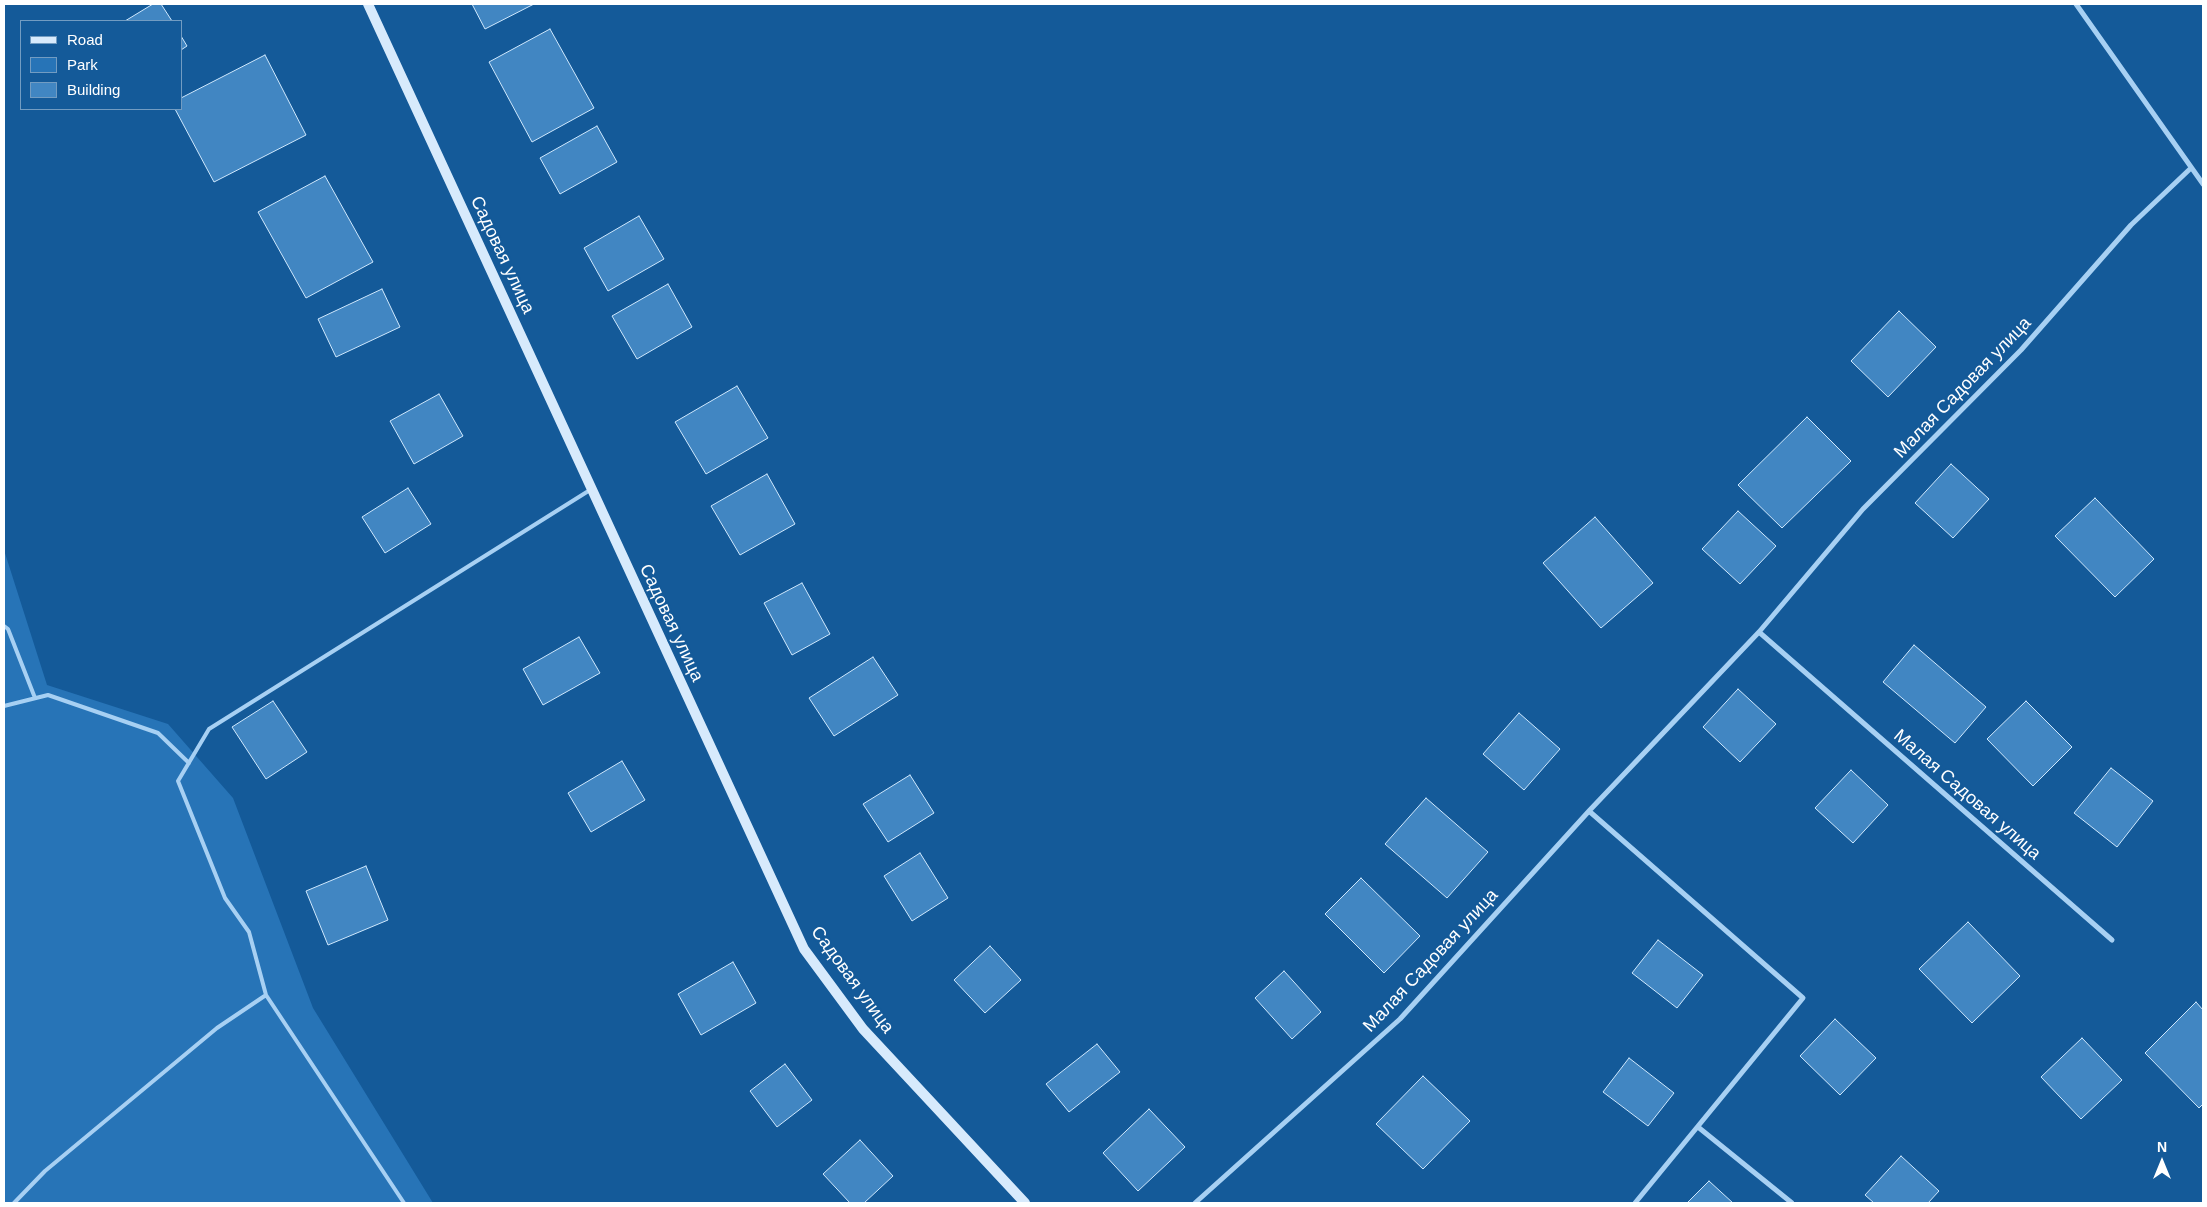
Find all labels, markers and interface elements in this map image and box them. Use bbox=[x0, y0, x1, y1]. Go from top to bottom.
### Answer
legend bbox=[20, 20, 182, 110]
text: Road bbox=[67, 31, 103, 48]
text: Park bbox=[67, 56, 98, 73]
text: Building bbox=[67, 81, 120, 98]
street label: Садовая улица bbox=[465, 193, 539, 317]
street label: Малая Садовая улица bbox=[1890, 313, 2036, 463]
street label: Садовая улица bbox=[634, 561, 708, 685]
street label: Малая Садовая улица bbox=[1889, 725, 2045, 865]
street label: Малая Садовая улица bbox=[1359, 885, 1503, 1037]
street label: Садовая улица bbox=[806, 922, 898, 1038]
north arrow bbox=[2137, 1137, 2187, 1187]
text: N bbox=[2157, 1139, 2167, 1155]

